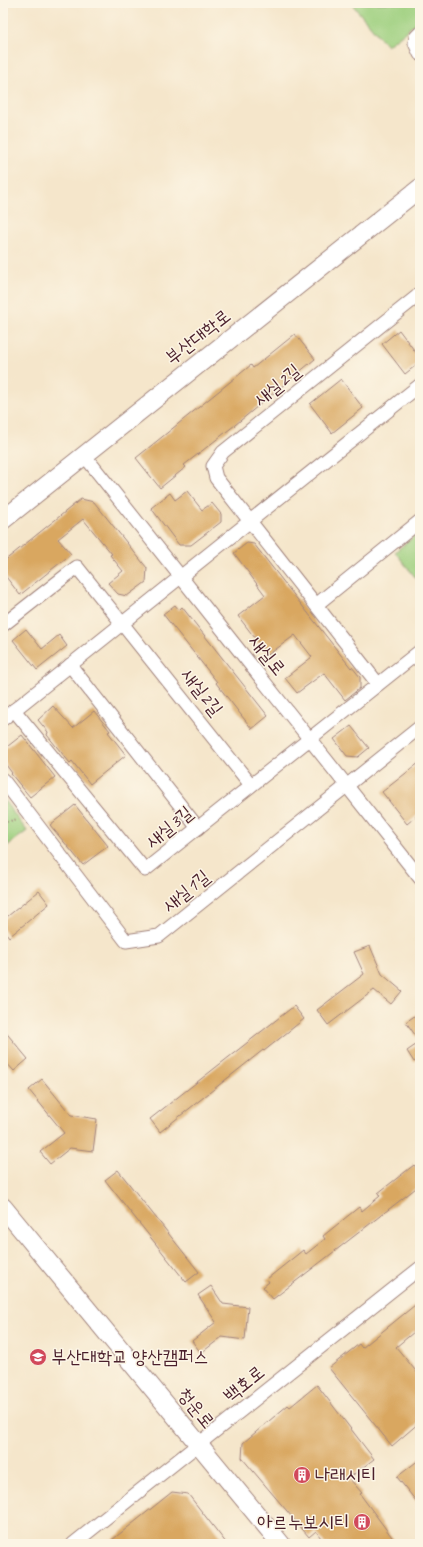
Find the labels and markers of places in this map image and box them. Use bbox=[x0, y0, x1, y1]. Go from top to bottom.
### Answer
place label: 부산대학교 양산캠퍼스 bbox=[51, 1345, 209, 1369]
school or university icon: 부산대학교 양산캠퍼스 bbox=[28, 1347, 48, 1367]
place label: 나래시티 bbox=[315, 1463, 376, 1487]
building icon: 나래시티 bbox=[292, 1465, 312, 1485]
place label: 아르누보시티 bbox=[257, 1510, 349, 1534]
building icon: 아르누보시티 bbox=[352, 1512, 372, 1532]

